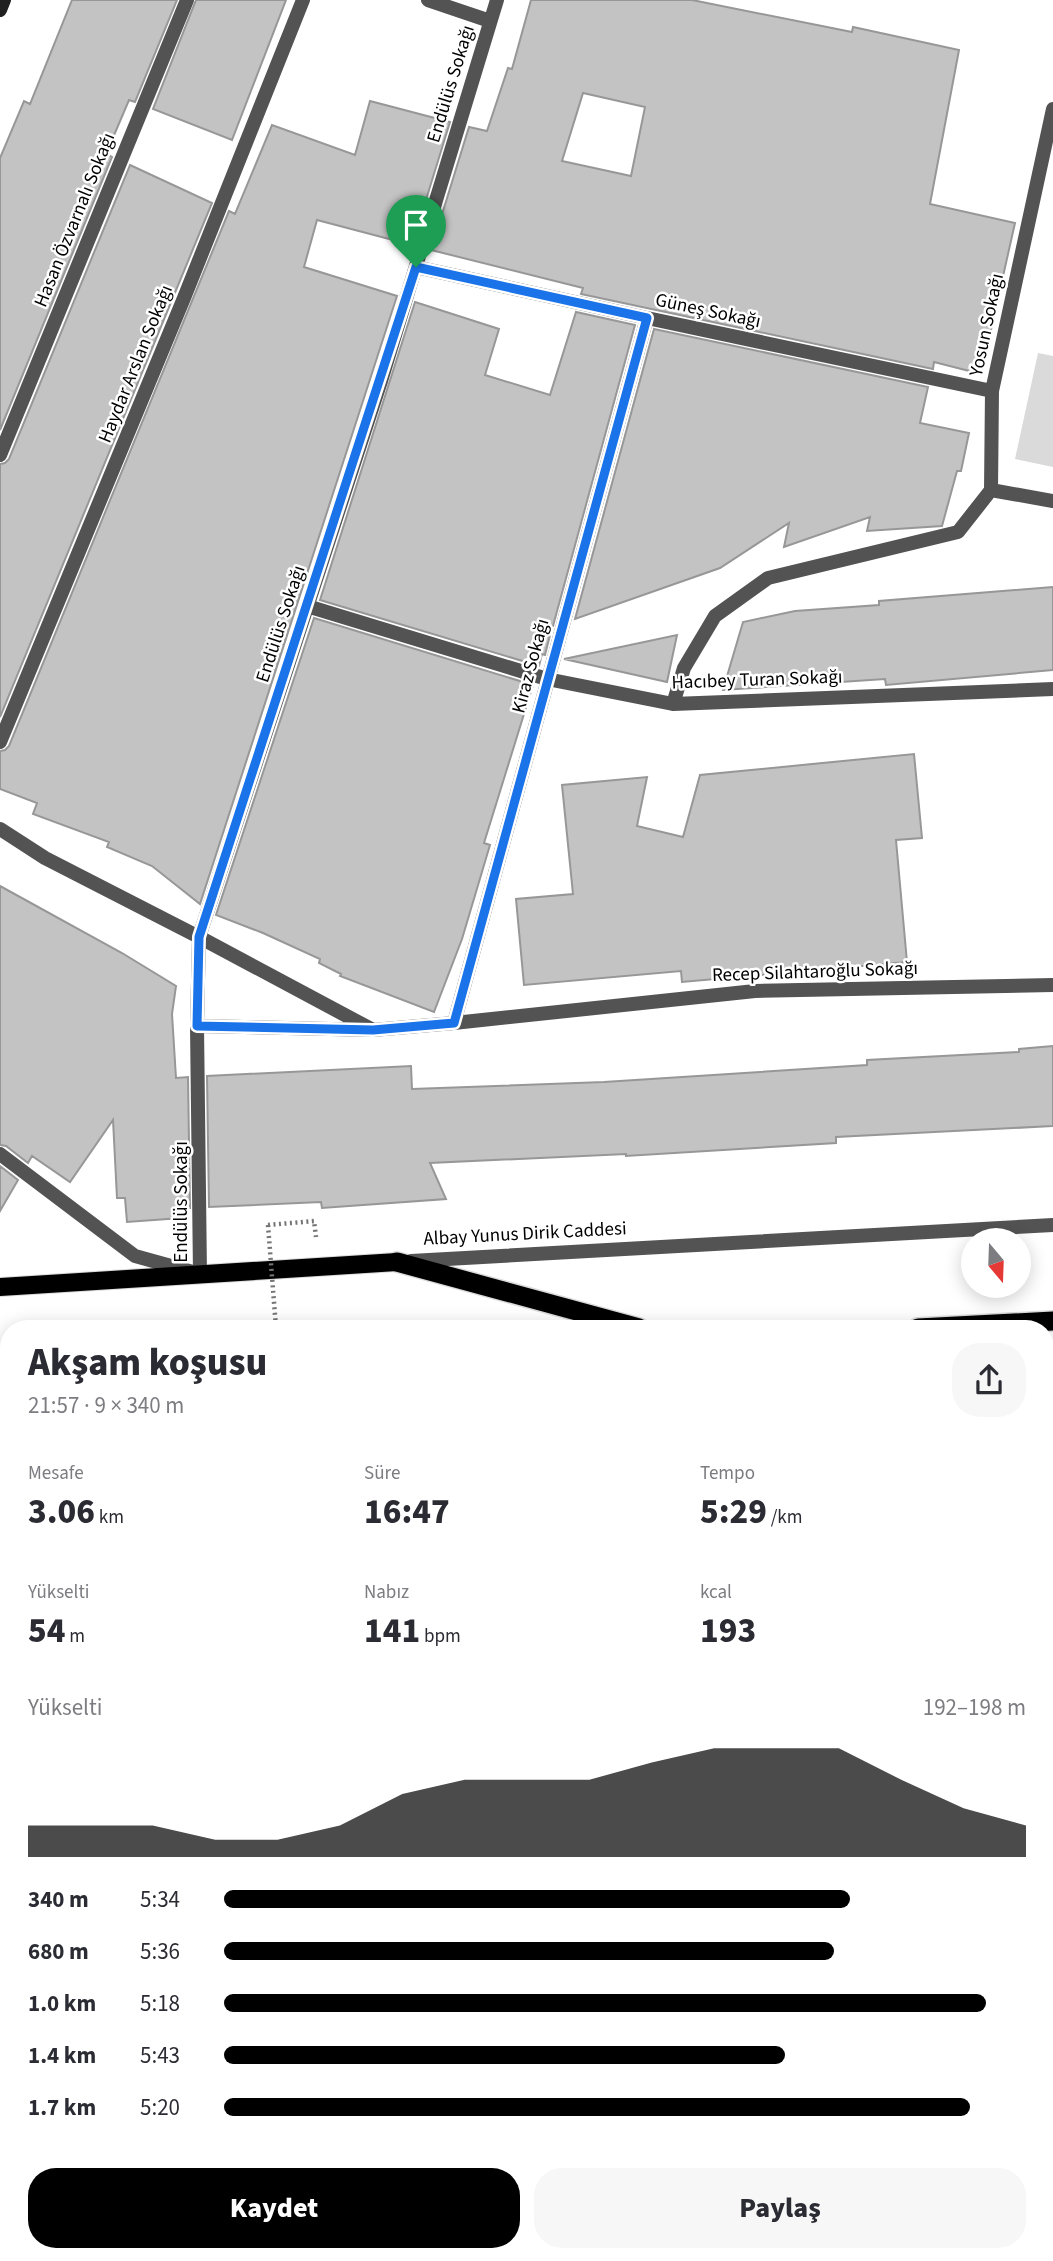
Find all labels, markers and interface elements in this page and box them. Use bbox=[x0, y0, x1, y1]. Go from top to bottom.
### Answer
street label: Endülüs Sokağı bbox=[420, 22, 482, 146]
street label: Hasan Özvarnalı Sokağı bbox=[28, 129, 122, 311]
pin bbox=[386, 195, 446, 267]
icon: arrive bbox=[397, 206, 435, 244]
street label: Yosun Sokağı bbox=[963, 271, 1011, 380]
street label: Haydar Arslan Sokağı bbox=[92, 281, 180, 447]
street label: Güneş Sokağı bbox=[653, 287, 763, 335]
street label: Endülüs Sokağı bbox=[249, 562, 313, 686]
street label: Kiraz Sokağı bbox=[505, 616, 557, 716]
street label: Hacıbey Turan Sokağı bbox=[671, 664, 843, 696]
street label: Recep Silahtaroğlu Sokağı bbox=[712, 955, 918, 989]
street label: Endülüs Sokağı bbox=[168, 1141, 195, 1263]
street label: Albay Yunus Dirik Caddesi bbox=[423, 1215, 627, 1253]
north arrow bbox=[961, 1228, 1031, 1298]
map controls bbox=[961, 1228, 1031, 1298]
text: Akşam koşusu bbox=[28, 1336, 267, 1390]
button: share bbox=[952, 1343, 1026, 1417]
text: 21:57 · 9 × 340 m bbox=[28, 1389, 184, 1422]
text: Mesafe bbox=[28, 1460, 84, 1487]
text: Süre bbox=[364, 1460, 400, 1487]
text: Tempo bbox=[700, 1460, 755, 1487]
text: 3.06 bbox=[28, 1487, 95, 1537]
text: 16:47 bbox=[364, 1487, 450, 1537]
text: 5:29 bbox=[700, 1487, 767, 1537]
text: km bbox=[95, 1504, 124, 1531]
text: /km bbox=[767, 1504, 803, 1531]
text: Yükselti bbox=[28, 1579, 89, 1606]
text: Nabız bbox=[364, 1579, 409, 1606]
text: kcal bbox=[700, 1579, 732, 1606]
text: 54 bbox=[28, 1606, 65, 1656]
text: 141 bbox=[364, 1606, 420, 1656]
text: 193 bbox=[700, 1606, 756, 1656]
text: m bbox=[65, 1623, 85, 1650]
text: bpm bbox=[420, 1623, 461, 1650]
text: Yükselti bbox=[28, 1691, 102, 1724]
text: 192–198 m bbox=[923, 1691, 1026, 1724]
text: 340 m bbox=[28, 1883, 89, 1916]
text: 5:34 bbox=[140, 1883, 180, 1916]
text: 680 m bbox=[28, 1935, 89, 1968]
text: 5:36 bbox=[140, 1935, 180, 1968]
text: 1.0 km bbox=[28, 1987, 96, 2020]
text: 5:18 bbox=[140, 1987, 180, 2020]
text: 1.4 km bbox=[28, 2039, 96, 2072]
text: 5:43 bbox=[140, 2039, 180, 2072]
text: 1.7 km bbox=[28, 2091, 96, 2124]
text: 5:20 bbox=[140, 2091, 180, 2124]
button: Kaydet bbox=[28, 2168, 520, 2248]
button: Paylaş bbox=[534, 2168, 1026, 2248]

